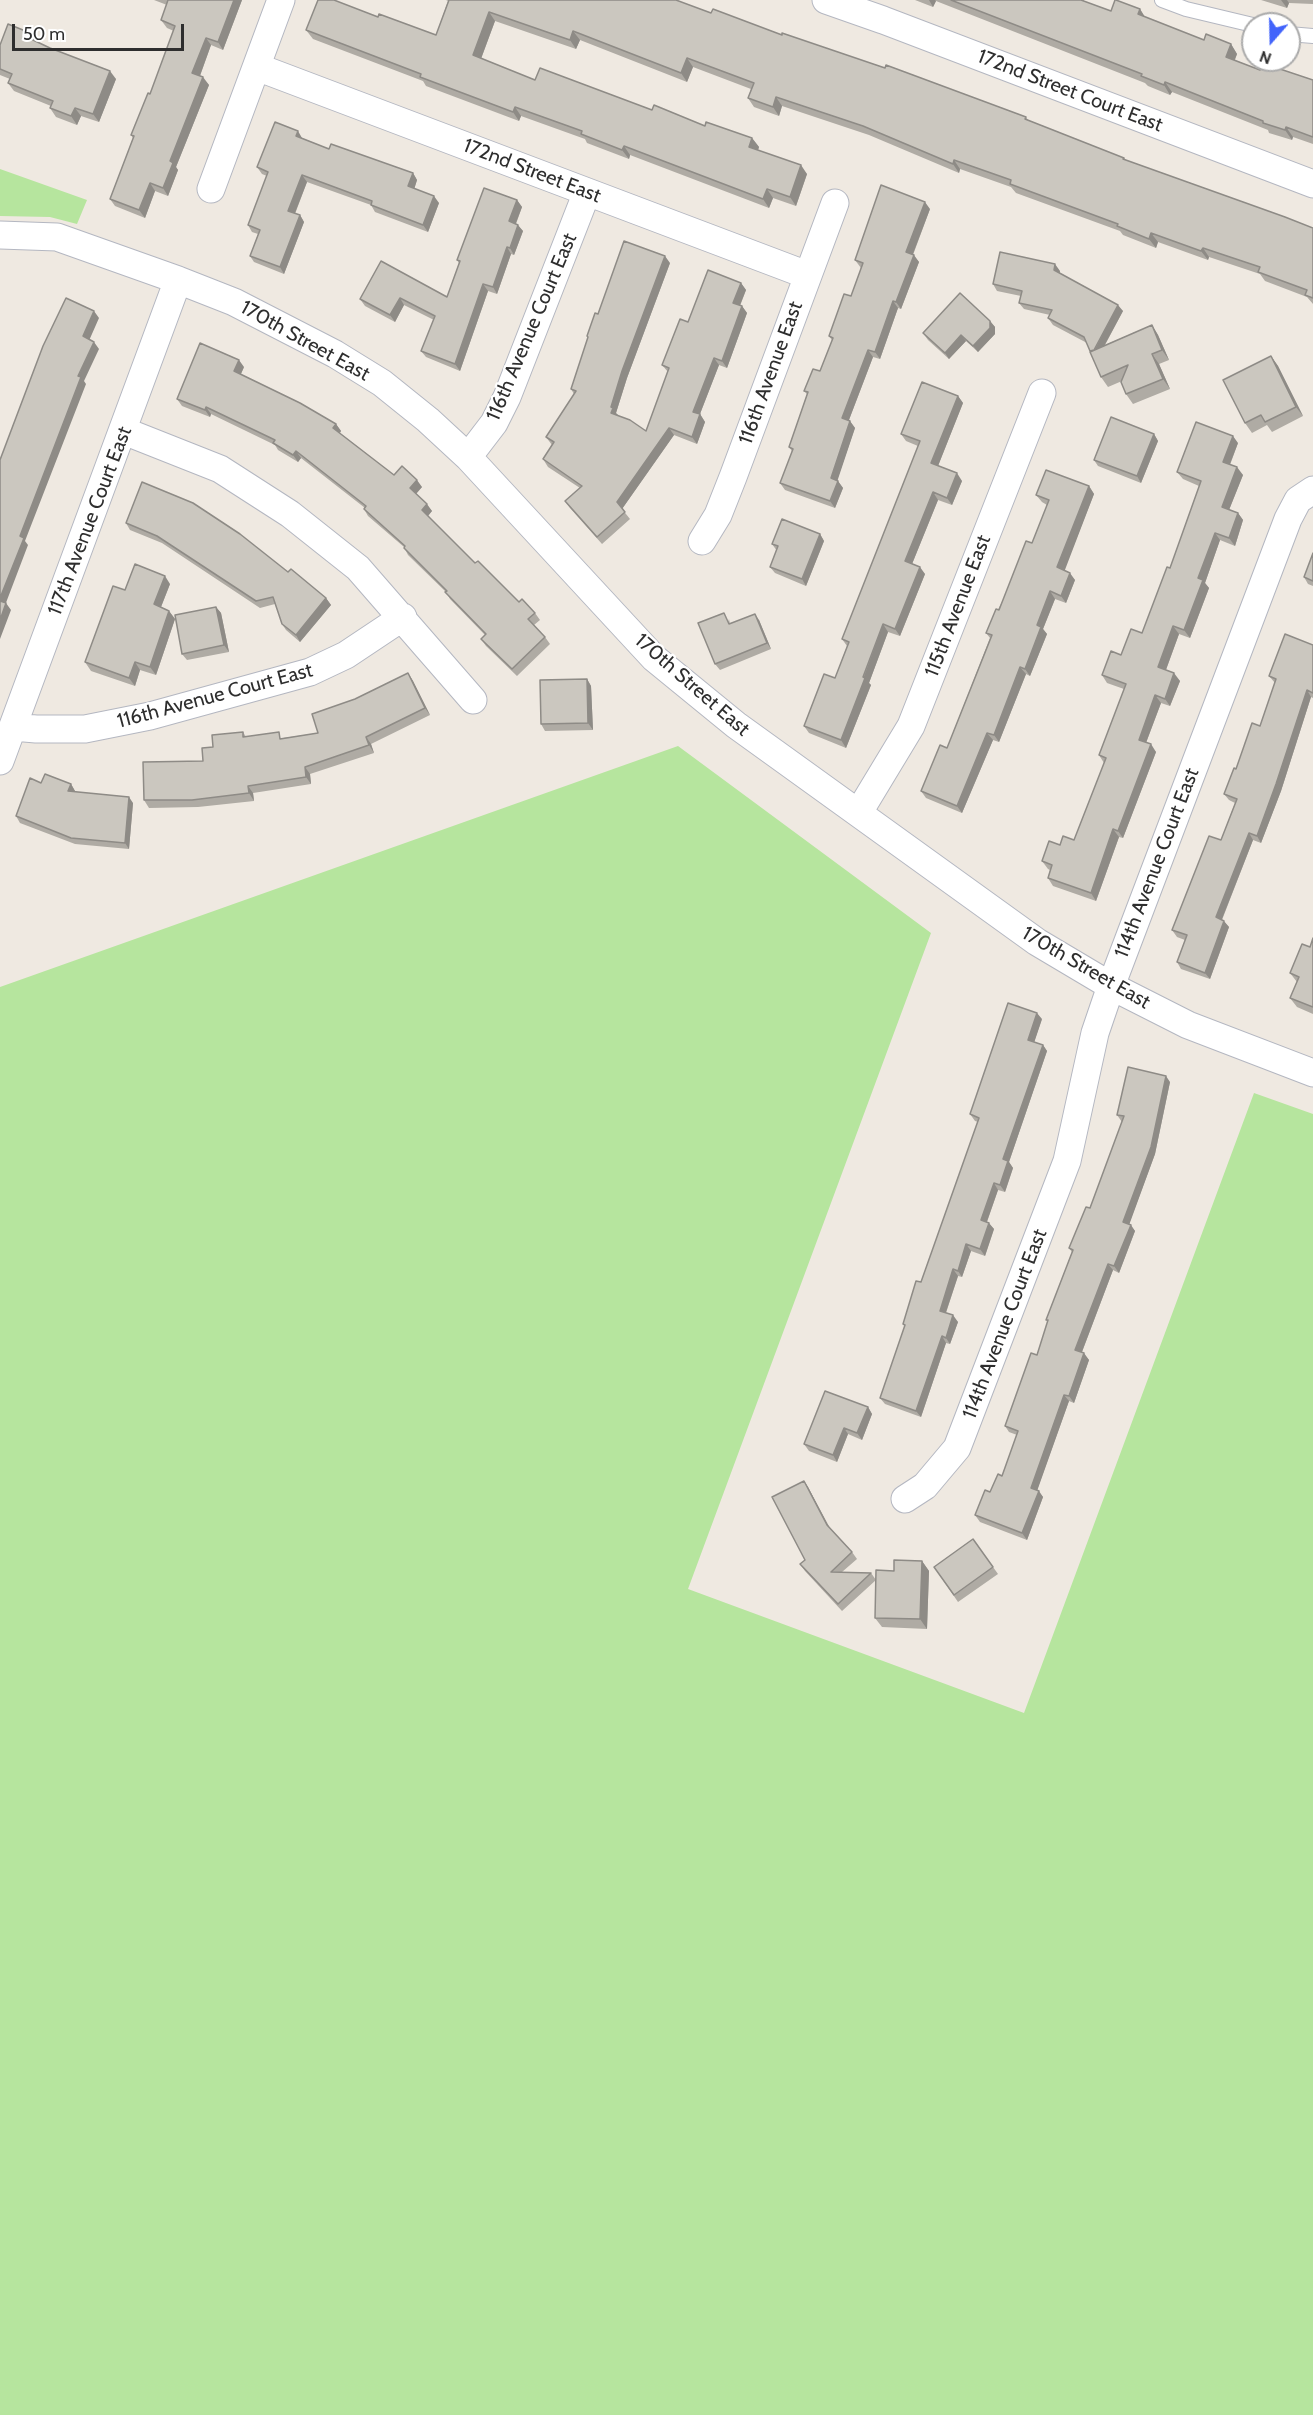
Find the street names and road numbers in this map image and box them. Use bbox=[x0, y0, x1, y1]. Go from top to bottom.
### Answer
street label: 172nd Street Court East bbox=[974, 45, 1166, 137]
street label: 172nd Street East bbox=[460, 134, 604, 208]
street label: 116th Avenue Court East bbox=[482, 230, 582, 424]
street label: 170th Street East bbox=[236, 296, 374, 386]
street label: 116th Avenue East bbox=[734, 298, 808, 448]
street label: 117th Avenue Court East bbox=[43, 423, 137, 619]
street label: 115th Avenue East bbox=[920, 532, 996, 680]
street label: 170th Street East bbox=[630, 629, 754, 741]
street label: 116th Avenue Court East bbox=[115, 658, 315, 734]
street label: 114th Avenue Court East bbox=[1110, 765, 1204, 961]
street label: 170th Street East bbox=[1018, 922, 1154, 1014]
street label: 114th Avenue Court East bbox=[958, 1226, 1052, 1422]

